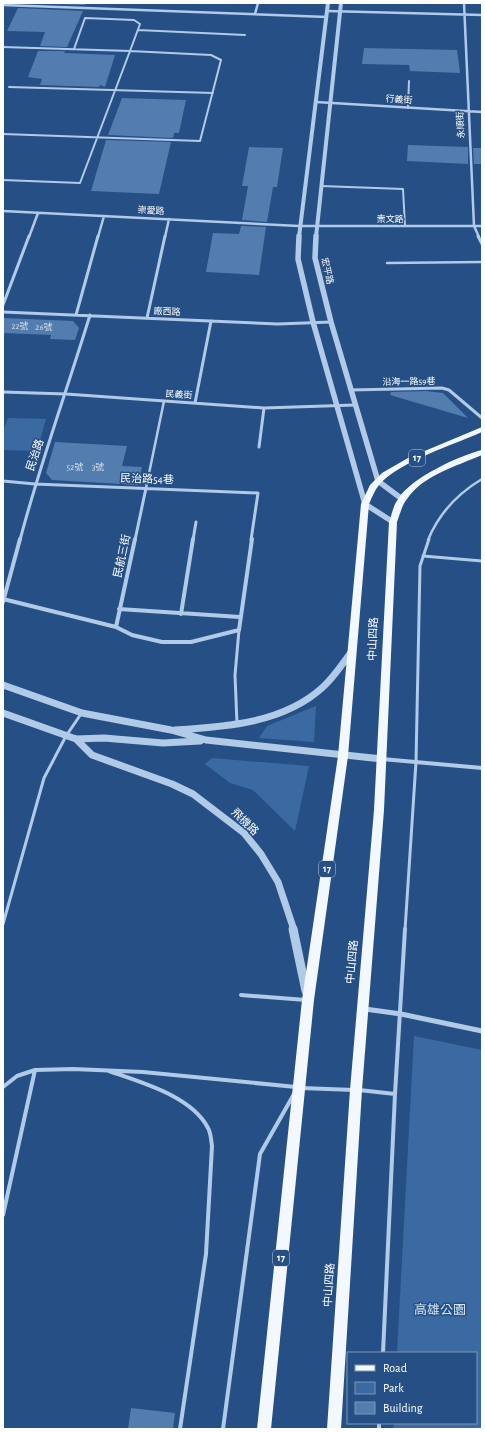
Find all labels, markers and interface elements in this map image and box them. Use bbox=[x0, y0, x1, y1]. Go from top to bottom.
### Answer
street label: 行義街 bbox=[385, 94, 413, 105]
street label: 永順街 bbox=[455, 111, 466, 139]
street label: 崇愛路 bbox=[137, 205, 165, 216]
street label: 崇文路 bbox=[376, 214, 404, 224]
street label: 宏平路 bbox=[320, 257, 335, 285]
street label: 廠西路 bbox=[153, 306, 181, 317]
house number: 22號 bbox=[11, 321, 29, 331]
house number: 26號 bbox=[35, 322, 53, 332]
street label: 沿海一路59巷 bbox=[382, 376, 436, 387]
street label: 民義街 bbox=[165, 389, 193, 400]
street label: 民治路 bbox=[23, 437, 46, 472]
road number: 17 bbox=[409, 450, 425, 466]
house number: 52號 bbox=[67, 462, 83, 472]
house number: 3號 bbox=[92, 462, 104, 472]
street label: 民治路54巷 bbox=[120, 472, 174, 485]
street label: 民航三街 bbox=[111, 533, 132, 579]
street label: 中山四路 bbox=[366, 617, 379, 661]
street label: 飛機路 bbox=[229, 806, 261, 837]
road number: 17 bbox=[319, 861, 335, 877]
street label: 中山四路 bbox=[344, 940, 359, 984]
road number: 17 bbox=[273, 1250, 289, 1266]
street label: 中山四路 bbox=[321, 1263, 336, 1307]
park label: 高雄公園 bbox=[414, 1303, 466, 1317]
legend bbox=[347, 1352, 477, 1424]
text: Road bbox=[383, 1362, 407, 1374]
text: Park bbox=[383, 1382, 404, 1394]
text: Building bbox=[383, 1402, 423, 1414]

